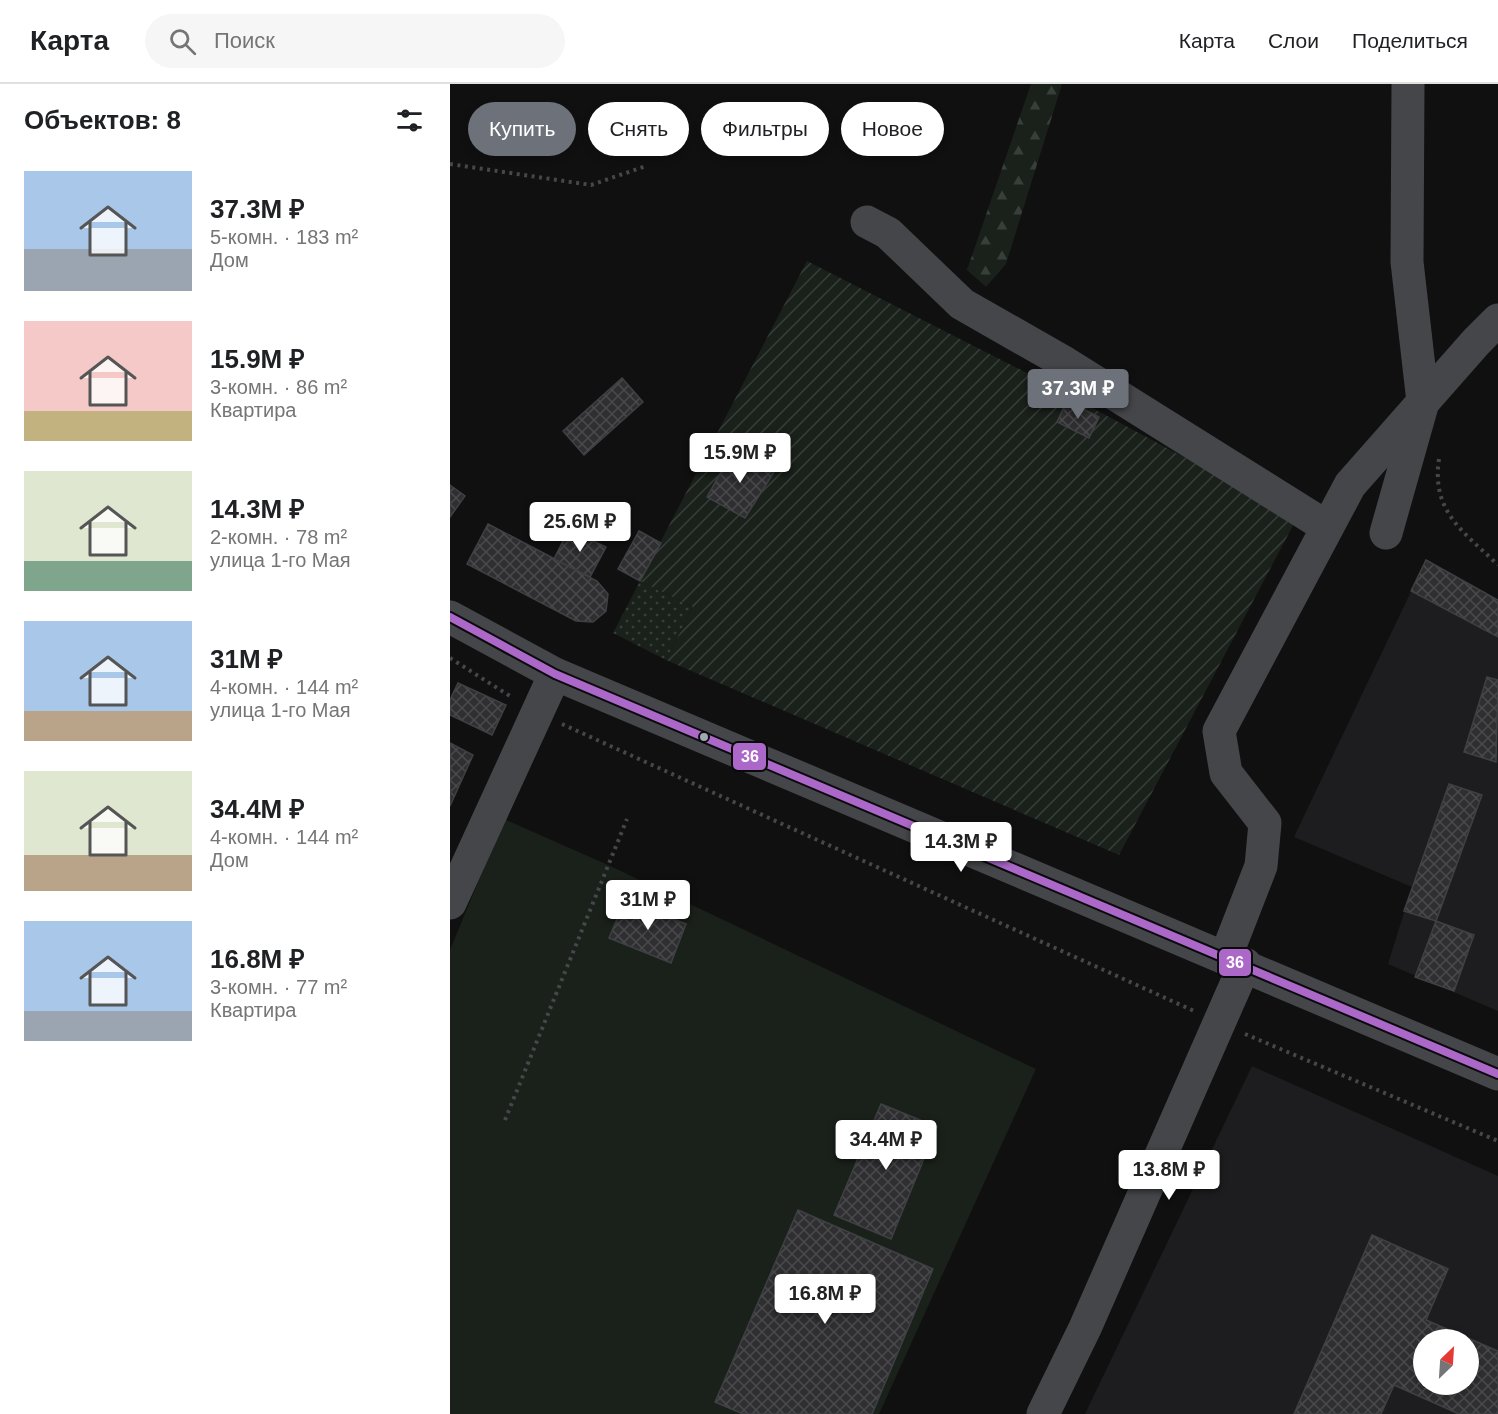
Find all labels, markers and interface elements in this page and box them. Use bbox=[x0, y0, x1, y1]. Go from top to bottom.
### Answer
search box bbox=[145, 14, 565, 68]
text: Карта bbox=[30, 25, 109, 56]
icon: search bbox=[166, 25, 199, 58]
text: Поиск bbox=[214, 28, 275, 53]
text: Карта bbox=[1179, 29, 1235, 52]
text: Слои bbox=[1268, 29, 1319, 52]
text: Поделиться bbox=[1352, 29, 1468, 52]
chip: Купить bbox=[468, 102, 576, 156]
chip: Снять bbox=[588, 102, 689, 156]
chip: Фильтры bbox=[701, 102, 829, 156]
chip: Новое bbox=[841, 102, 944, 156]
icon: filters bbox=[393, 104, 426, 137]
text: Объектов: 8 bbox=[24, 105, 181, 135]
text: 37.3M ₽ bbox=[210, 194, 305, 224]
icon: home bbox=[72, 195, 144, 267]
text: 5-комн. · 183 m² bbox=[210, 226, 358, 248]
text: Дом bbox=[210, 249, 249, 271]
text: 15.9M ₽ bbox=[210, 344, 305, 374]
icon: home bbox=[72, 345, 144, 417]
pin: 37.3M ₽ bbox=[1023, 369, 1133, 420]
text: 3-комн. · 86 m² bbox=[210, 376, 347, 398]
text: 37.3M ₽ bbox=[1042, 377, 1114, 399]
text: Квартира bbox=[210, 399, 296, 421]
pin: 15.9M ₽ bbox=[685, 433, 795, 484]
text: 15.9M ₽ bbox=[704, 441, 776, 463]
text: 14.3M ₽ bbox=[210, 494, 305, 524]
icon: home bbox=[72, 495, 144, 567]
pin: 25.6M ₽ bbox=[525, 502, 635, 553]
text: 25.6M ₽ bbox=[544, 510, 616, 532]
text: 2-комн. · 78 m² bbox=[210, 526, 347, 548]
text: улица 1-го Мая bbox=[210, 549, 351, 571]
text: 31M ₽ bbox=[210, 644, 283, 674]
icon: home bbox=[72, 645, 144, 717]
text: 4-комн. · 144 m² bbox=[210, 676, 358, 698]
text: улица 1-го Мая bbox=[210, 699, 351, 721]
unlabelled marker bbox=[698, 731, 710, 743]
line badge: 36 bbox=[732, 742, 767, 771]
text: 36 bbox=[741, 748, 759, 765]
text: 34.4M ₽ bbox=[210, 794, 305, 824]
icon: home bbox=[72, 795, 144, 867]
pin: 14.3M ₽ bbox=[906, 822, 1016, 873]
text: 4-комн. · 144 m² bbox=[210, 826, 358, 848]
text: 14.3M ₽ bbox=[925, 830, 997, 852]
text: Дом bbox=[210, 849, 249, 871]
pin: 31M ₽ bbox=[606, 880, 690, 931]
text: 31M ₽ bbox=[620, 888, 676, 910]
text: 16.8M ₽ bbox=[210, 944, 305, 974]
icon: home bbox=[72, 945, 144, 1017]
line badge: 36 bbox=[1218, 948, 1252, 977]
text: 36 bbox=[1226, 954, 1244, 971]
text: 3-комн. · 77 m² bbox=[210, 976, 347, 998]
text: Квартира bbox=[210, 999, 296, 1021]
pin: 34.4M ₽ bbox=[831, 1120, 941, 1171]
text: 34.4M ₽ bbox=[850, 1128, 922, 1150]
pin: 13.8M ₽ bbox=[1114, 1150, 1224, 1201]
text: 13.8M ₽ bbox=[1133, 1158, 1205, 1180]
pin: 16.8M ₽ bbox=[770, 1274, 880, 1325]
text: 16.8M ₽ bbox=[789, 1282, 861, 1304]
north arrow bbox=[1413, 1329, 1479, 1395]
map controls bbox=[1413, 1329, 1479, 1395]

